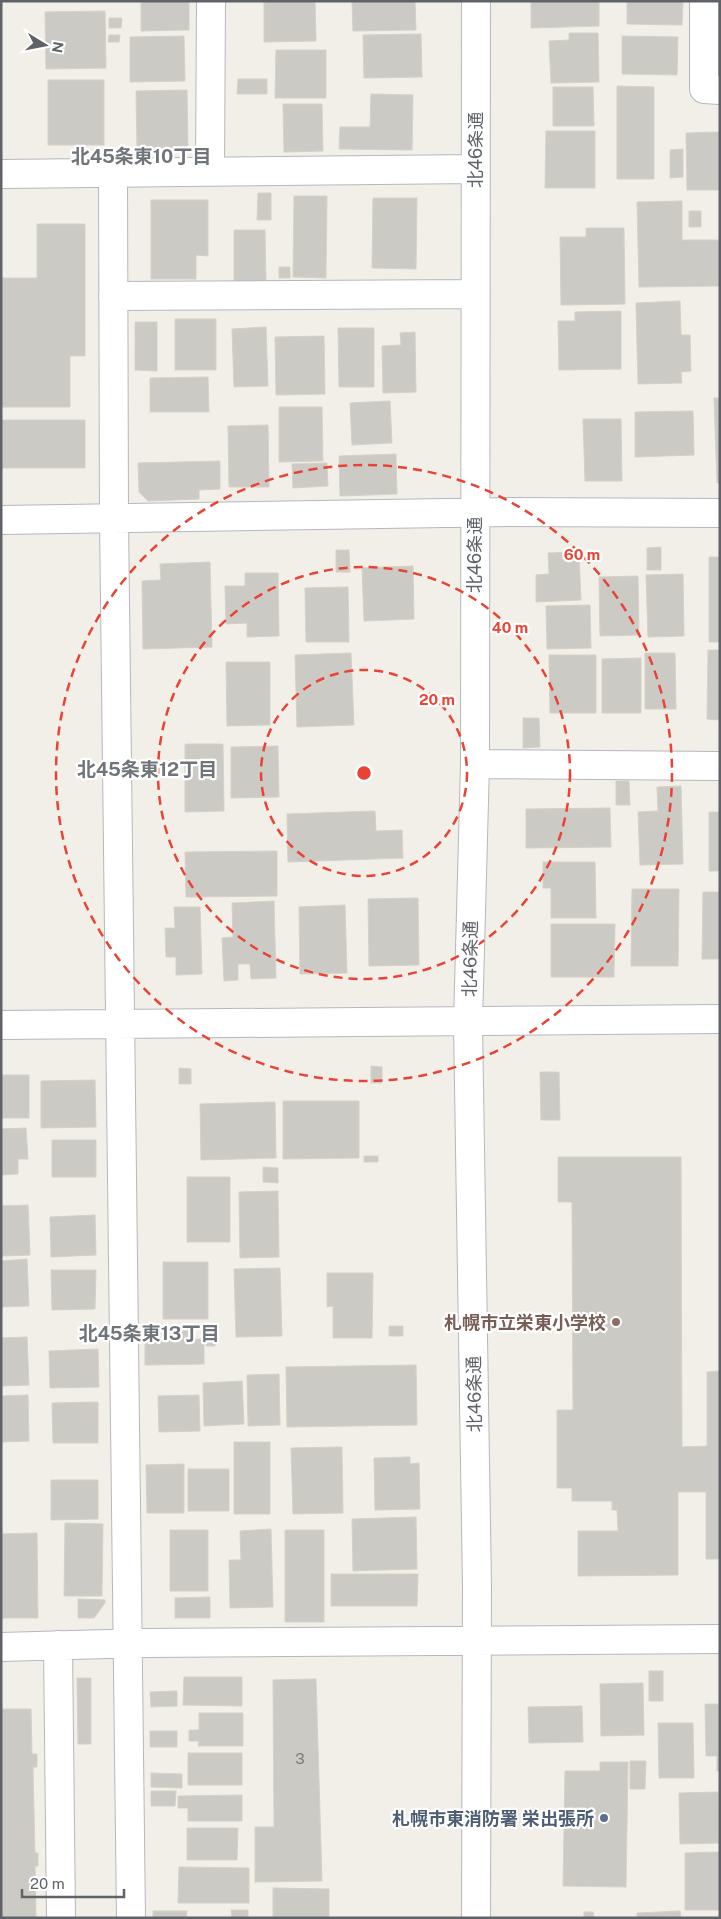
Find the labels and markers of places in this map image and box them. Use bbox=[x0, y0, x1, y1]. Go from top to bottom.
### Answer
centre of rings bbox=[355, 764, 373, 782]
place label: 札幌市立栄東小学校 bbox=[444, 1312, 606, 1333]
marker: 札幌市立栄東小学校 bbox=[610, 1316, 622, 1328]
place label: 札幌市東消防署 栄出張所 bbox=[392, 1808, 594, 1829]
marker: 札幌市東消防署 栄出張所 bbox=[598, 1812, 610, 1824]

